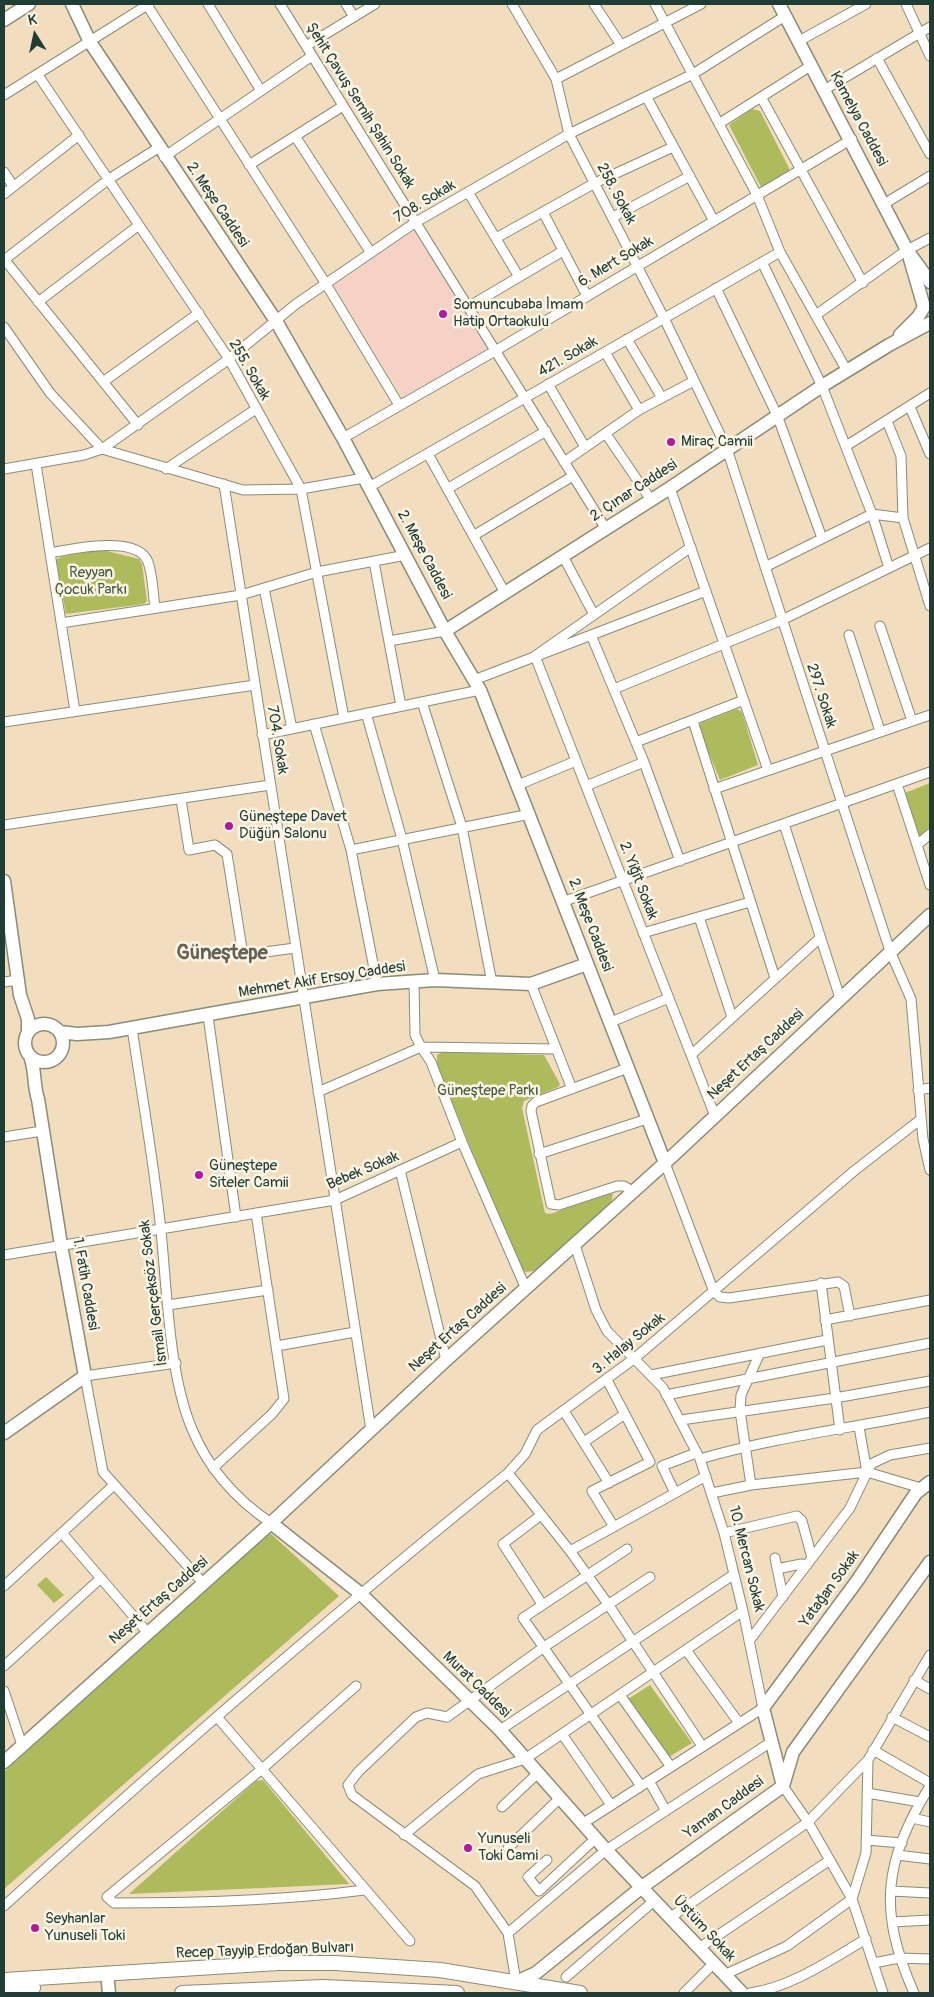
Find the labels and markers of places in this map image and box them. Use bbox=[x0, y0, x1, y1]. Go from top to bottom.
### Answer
place label: Somuncubaba İmam Hatip Ortaokulu bbox=[453, 296, 584, 331]
marker: Somuncubaba İmam Hatip Ortaokulu bbox=[437, 308, 449, 320]
place label: Miraç Camii bbox=[681, 433, 753, 451]
marker: Miraç Camii bbox=[665, 436, 677, 448]
place label: Güneştepe Davet Düğün Salonu bbox=[239, 808, 347, 843]
marker: Güneştepe Davet Düğün Salonu bbox=[223, 820, 235, 832]
place label: Güneştepe Siteler Camii bbox=[209, 1157, 288, 1192]
marker: Güneştepe Siteler Camii bbox=[193, 1169, 205, 1181]
place label: Yunuseli Toki Cami bbox=[478, 1830, 538, 1865]
marker: Yunuseli Toki Cami bbox=[462, 1842, 474, 1854]
place label: Seyhanlar Yunuseli Toki bbox=[45, 1910, 125, 1945]
marker: Seyhanlar Yunuseli Toki bbox=[29, 1922, 41, 1934]

